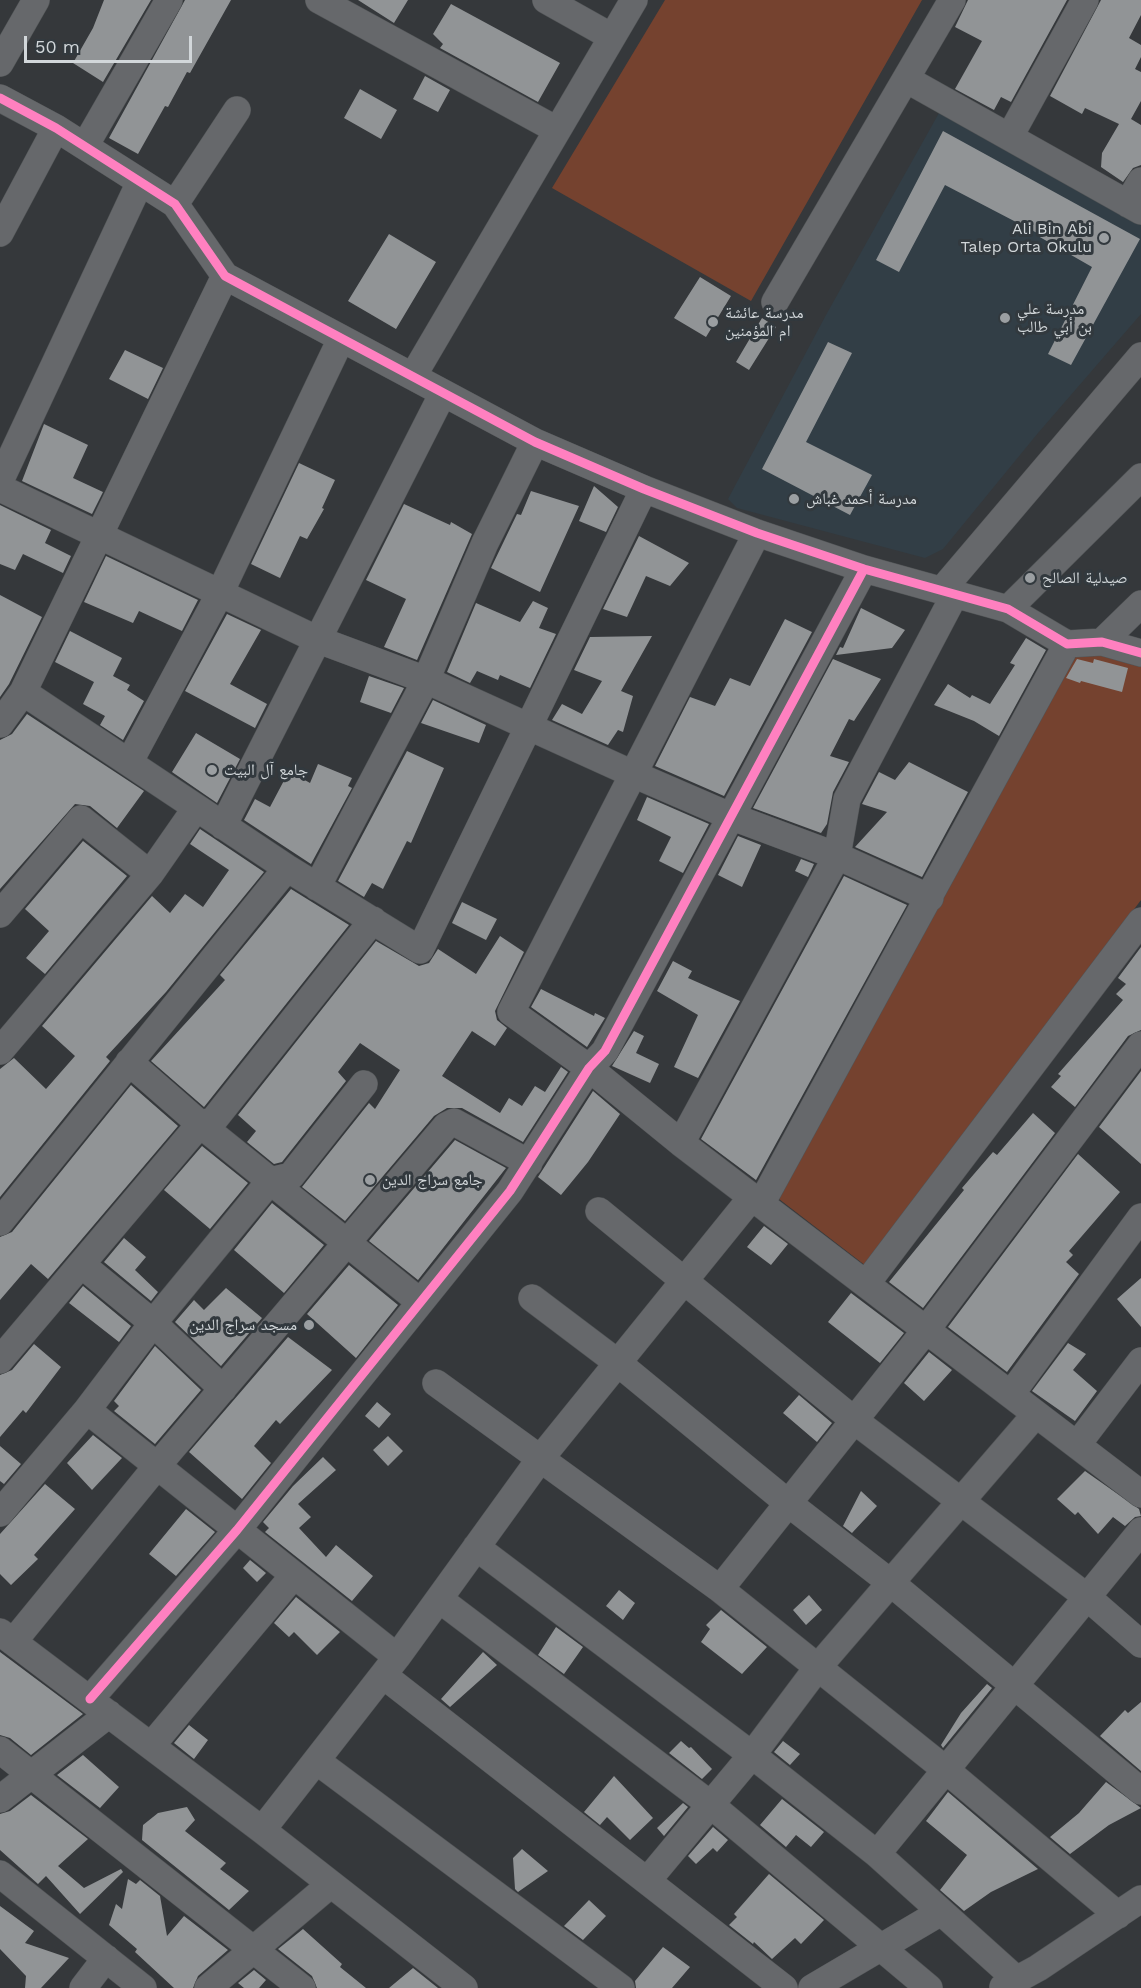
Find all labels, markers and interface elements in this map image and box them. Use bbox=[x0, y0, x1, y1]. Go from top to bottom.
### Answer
scale bar bbox=[27, 24, 195, 62]
text: 50 m bbox=[35, 36, 80, 57]
place label: Ali Bin Abi Talep Orta Okulu bbox=[961, 219, 1092, 257]
marker: Ali Bin Abi Talep Orta Okulu bbox=[1097, 231, 1111, 245]
place label: مدرسة علي بن أبي طالب bbox=[1017, 299, 1092, 337]
place label: مدرسة عائشة ام المؤمنين bbox=[725, 303, 804, 341]
marker: مدرسة علي بن أبي طالب bbox=[998, 311, 1012, 325]
marker: مدرسة عائشة ام المؤمنين bbox=[706, 315, 720, 329]
place label: مدرسة أحمد غباش bbox=[806, 489, 917, 509]
marker: مدرسة أحمد غباش bbox=[787, 492, 801, 506]
place label: صيدلية الصالح bbox=[1042, 568, 1128, 588]
marker: صيدلية الصالح bbox=[1023, 571, 1037, 585]
place label: جامع آل البيت bbox=[224, 760, 308, 780]
marker: جامع آل البيت bbox=[205, 763, 219, 777]
place label: جامع سراج الدين bbox=[382, 1170, 483, 1190]
marker: جامع سراج الدين bbox=[363, 1173, 377, 1187]
place label: مسجد سراج الدين bbox=[189, 1315, 297, 1335]
marker: مسجد سراج الدين bbox=[302, 1318, 316, 1332]

